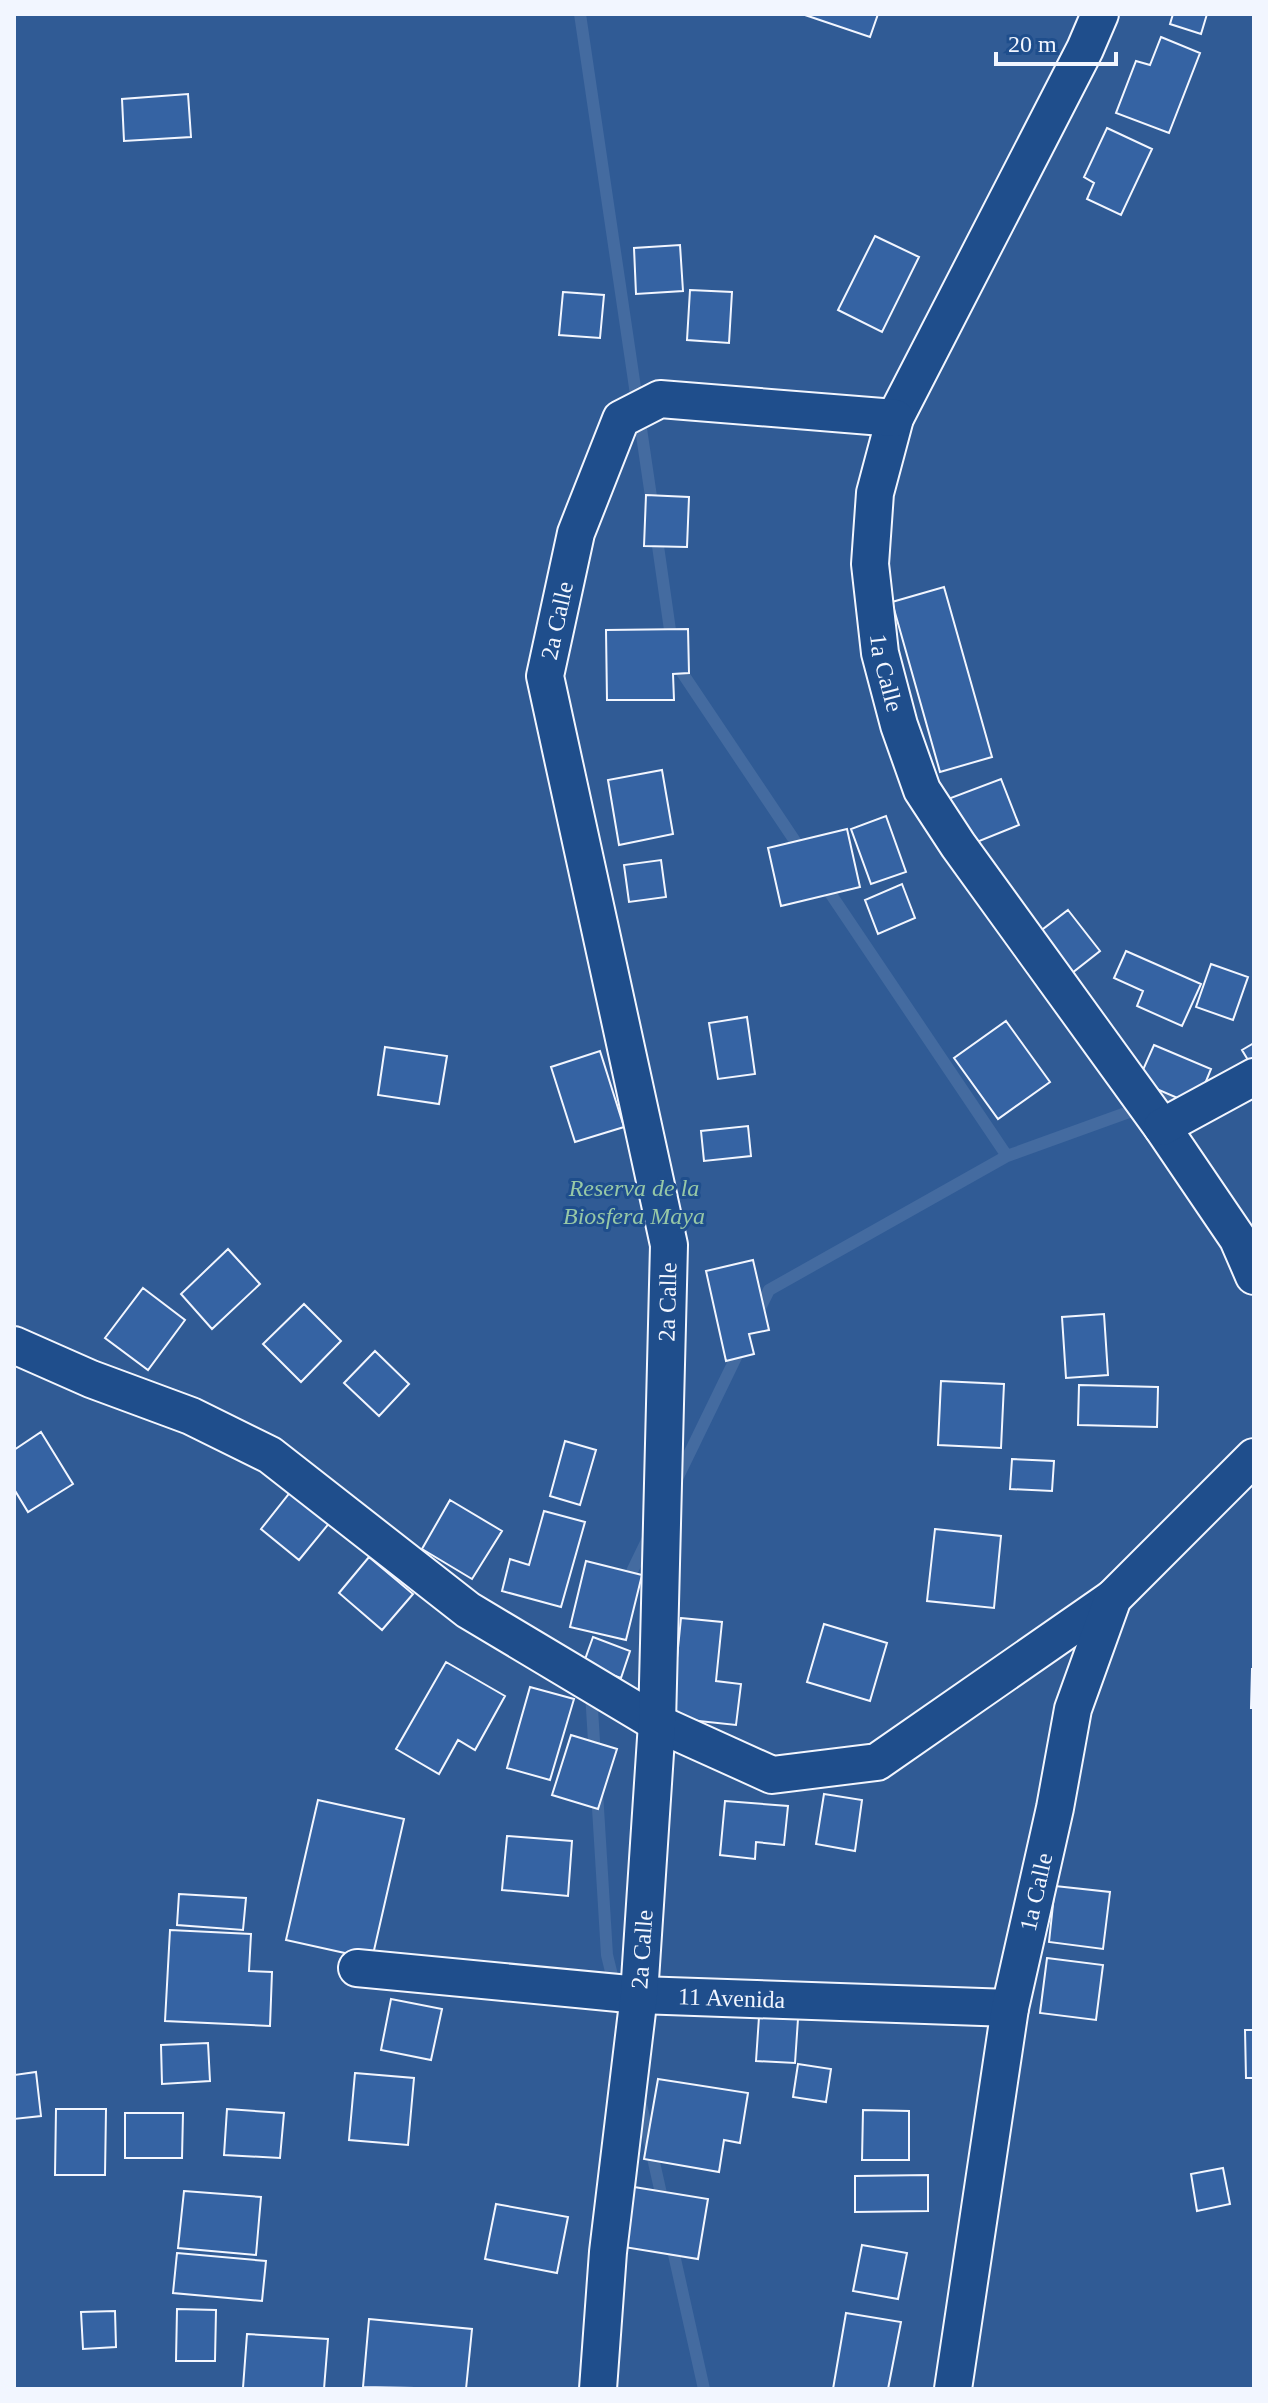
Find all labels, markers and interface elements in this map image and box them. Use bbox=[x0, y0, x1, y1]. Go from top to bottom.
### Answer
scale bar bbox=[996, 16, 1116, 66]
text: 20 m bbox=[1008, 31, 1057, 57]
street label: 2a Calle bbox=[536, 579, 578, 662]
street label: 1a Calle bbox=[865, 633, 908, 715]
park label: Reserva de la Biosfera Maya bbox=[563, 1175, 705, 1229]
street label: 2a Calle bbox=[654, 1262, 682, 1342]
street label: 1a Calle bbox=[1015, 1851, 1057, 1934]
street label: 2a Calle bbox=[626, 1909, 658, 1990]
street label: 11 Avenida bbox=[678, 1983, 786, 2013]

